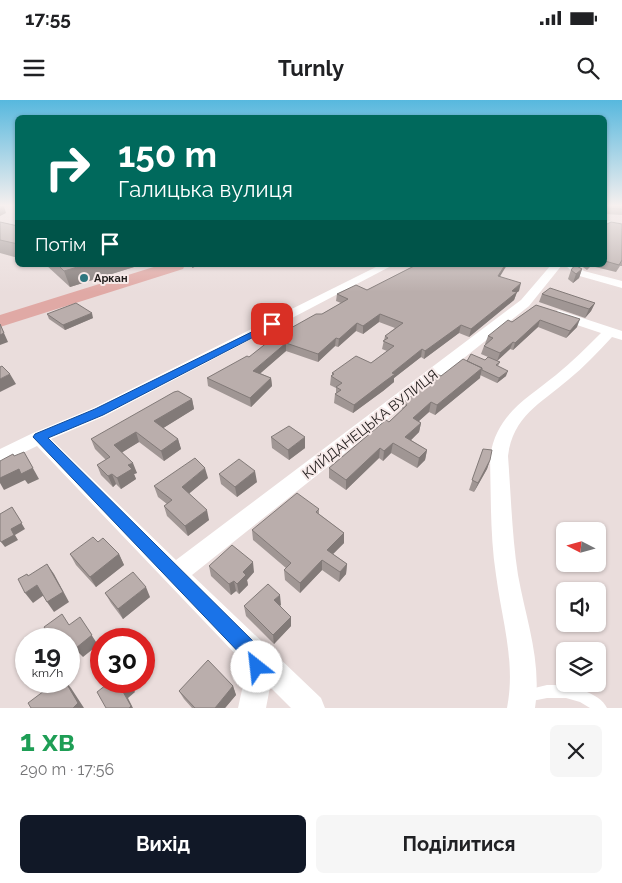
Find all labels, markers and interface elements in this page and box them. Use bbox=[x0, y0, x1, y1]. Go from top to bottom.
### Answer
text: 17:55 bbox=[25, 7, 71, 29]
icon: menu bbox=[20, 54, 48, 82]
icon: search bbox=[574, 54, 602, 82]
text: Turnly bbox=[278, 55, 344, 81]
text: 150 m bbox=[118, 134, 217, 175]
icon: right bbox=[35, 135, 100, 200]
text: Галицька вулиця bbox=[118, 176, 293, 202]
icon: arrive bbox=[96, 230, 124, 258]
text: Потім bbox=[35, 233, 86, 255]
marker: Аркан bbox=[78, 272, 90, 284]
place label: Аркан bbox=[94, 272, 128, 285]
pin bbox=[251, 303, 293, 345]
icon: arrive bbox=[258, 310, 286, 338]
street label: КИЙДАНЕЦЬКА ВУЛИЦЯ bbox=[299, 365, 441, 482]
north arrow bbox=[556, 522, 606, 572]
map controls bbox=[556, 522, 606, 692]
button: sound bbox=[556, 582, 606, 632]
speed limit sign: 30 bbox=[90, 628, 155, 693]
text: 19 bbox=[34, 639, 61, 669]
position arrow bbox=[230, 640, 282, 692]
button: layers bbox=[556, 642, 606, 692]
text: km/h bbox=[32, 666, 63, 680]
text: 1 хв bbox=[20, 723, 75, 758]
button: close bbox=[550, 725, 602, 777]
text: 290 m · 17:56 bbox=[20, 760, 114, 779]
button: Вихід bbox=[20, 815, 306, 873]
button: Поділитися bbox=[316, 815, 602, 873]

